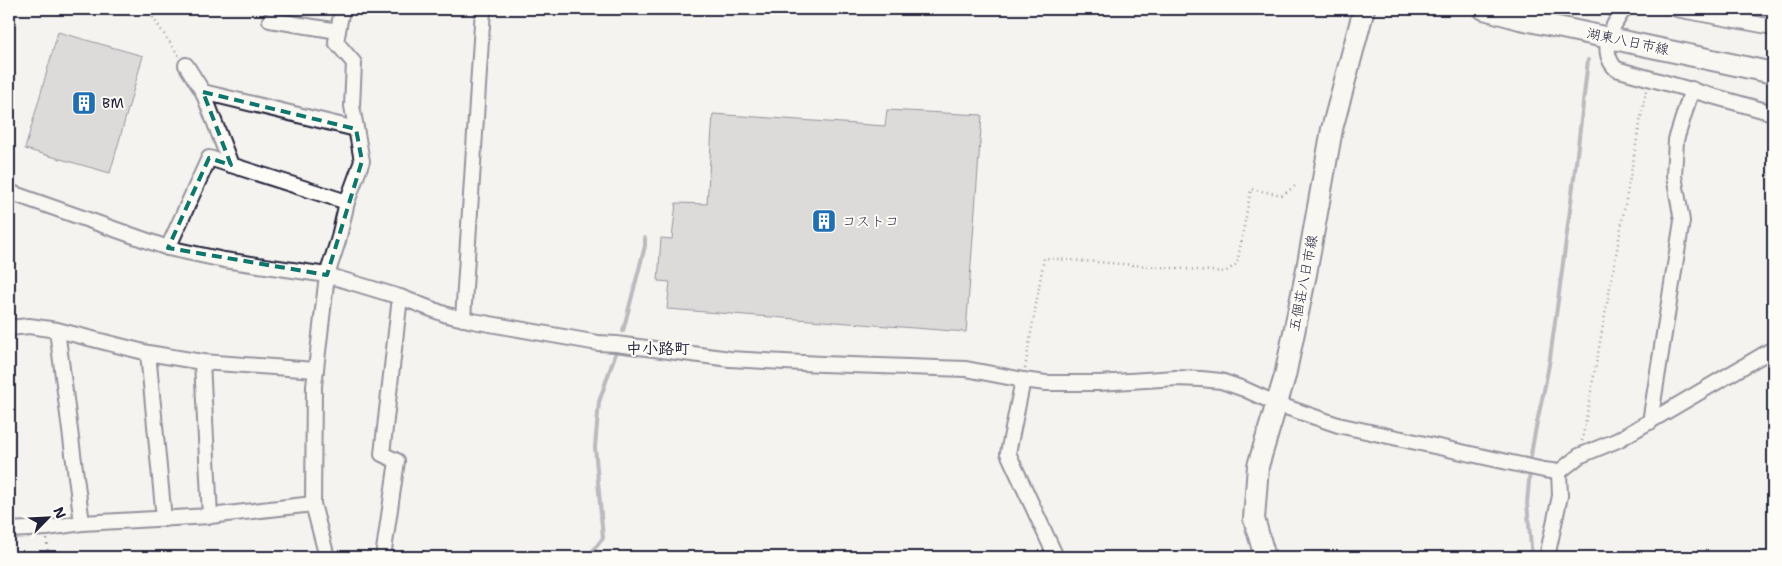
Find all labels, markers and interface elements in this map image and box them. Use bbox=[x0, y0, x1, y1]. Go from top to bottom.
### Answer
street label: 湖東八日市線 bbox=[1585, 23, 1671, 59]
building icon: BM bbox=[71, 90, 97, 116]
place label: BM bbox=[102, 94, 124, 112]
building icon: コストコ bbox=[811, 208, 837, 234]
place label: コストコ bbox=[842, 212, 899, 230]
street label: 五個荘八日市線 bbox=[1285, 233, 1321, 333]
district label: 中小路町 bbox=[626, 338, 690, 359]
north arrow bbox=[22, 494, 72, 544]
text: N bbox=[49, 504, 70, 521]

